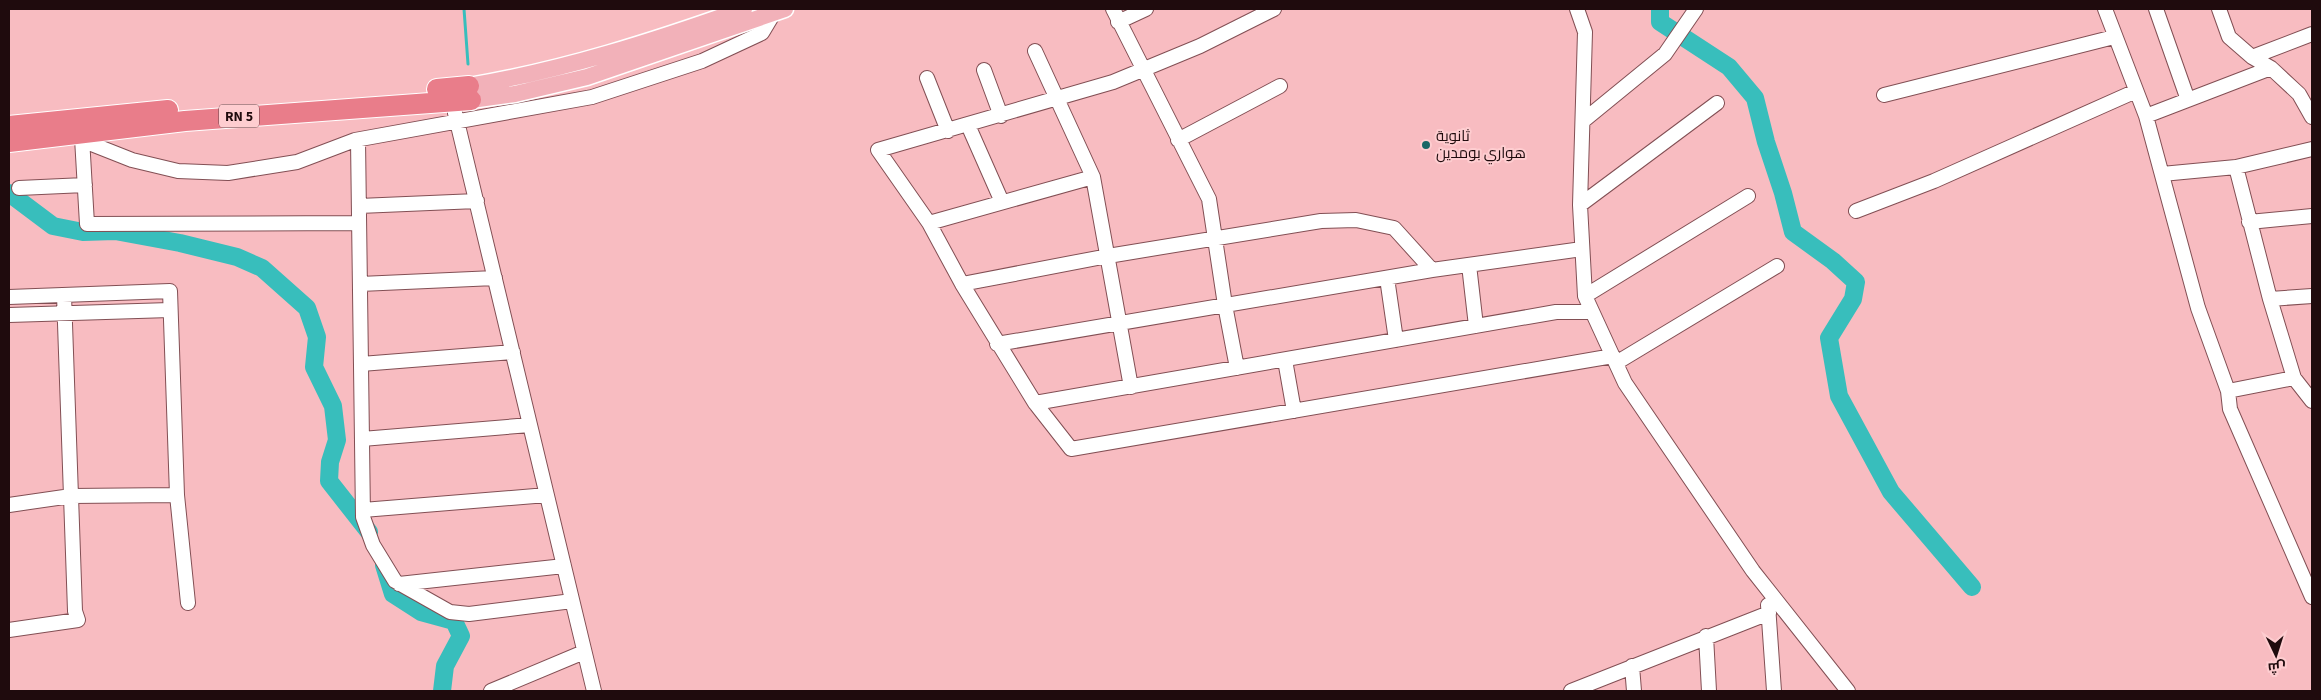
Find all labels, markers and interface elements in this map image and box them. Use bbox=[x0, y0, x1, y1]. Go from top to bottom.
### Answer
road number: RN 5 bbox=[219, 104, 259, 128]
place label: ثانوية هواري بومدين bbox=[1436, 126, 1526, 165]
marker: ثانوية هواري بومدين bbox=[1420, 139, 1432, 151]
north arrow bbox=[2251, 630, 2301, 680]
text: ش bbox=[2267, 656, 2286, 678]

